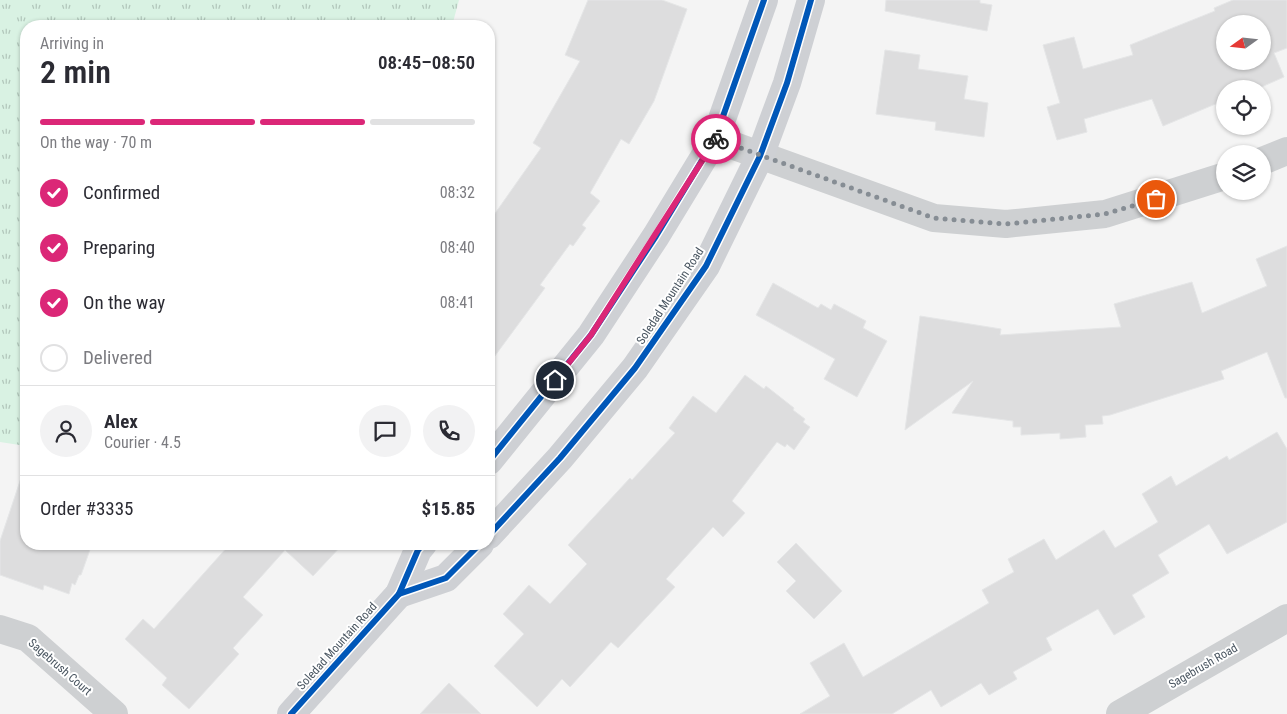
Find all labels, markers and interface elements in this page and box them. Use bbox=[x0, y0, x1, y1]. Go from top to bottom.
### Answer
north arrow bbox=[1216, 15, 1271, 70]
map controls bbox=[1216, 15, 1271, 200]
text: Arriving in bbox=[40, 34, 104, 53]
text: 08:45–08:50 bbox=[378, 51, 475, 74]
text: 2 min bbox=[40, 53, 111, 91]
button: locate bbox=[1216, 80, 1271, 135]
courier bbox=[691, 114, 741, 164]
icon: bike bbox=[702, 125, 730, 153]
text: On the way · 70 m bbox=[40, 133, 152, 152]
button: layers bbox=[1216, 145, 1271, 200]
pin bbox=[1135, 178, 1177, 220]
icon: check bbox=[40, 179, 68, 207]
text: Confirmed bbox=[83, 181, 160, 204]
text: 08:32 bbox=[440, 183, 475, 202]
icon: bag bbox=[1142, 185, 1170, 213]
icon: check bbox=[40, 234, 68, 262]
text: Preparing bbox=[83, 236, 155, 259]
text: 08:40 bbox=[440, 238, 475, 257]
street label: Soledad Mountain Road bbox=[634, 245, 707, 347]
icon: check bbox=[40, 289, 68, 317]
text: On the way bbox=[83, 291, 165, 314]
text: 08:41 bbox=[440, 293, 475, 312]
text: Delivered bbox=[83, 346, 152, 369]
pin bbox=[534, 359, 576, 401]
icon: home bbox=[541, 366, 569, 394]
button: person bbox=[40, 405, 92, 457]
button: chat bbox=[359, 405, 411, 457]
button: phone bbox=[423, 405, 475, 457]
text: Alex bbox=[104, 410, 138, 433]
text: Courier · 4.5 bbox=[104, 433, 181, 452]
text: Order #3335 bbox=[40, 497, 133, 520]
text: $15.85 bbox=[421, 497, 475, 520]
street label: Soledad Mountain Road bbox=[294, 600, 380, 692]
street label: Sagebrush Court bbox=[26, 636, 95, 699]
street label: Sagebrush Road bbox=[1166, 641, 1240, 691]

